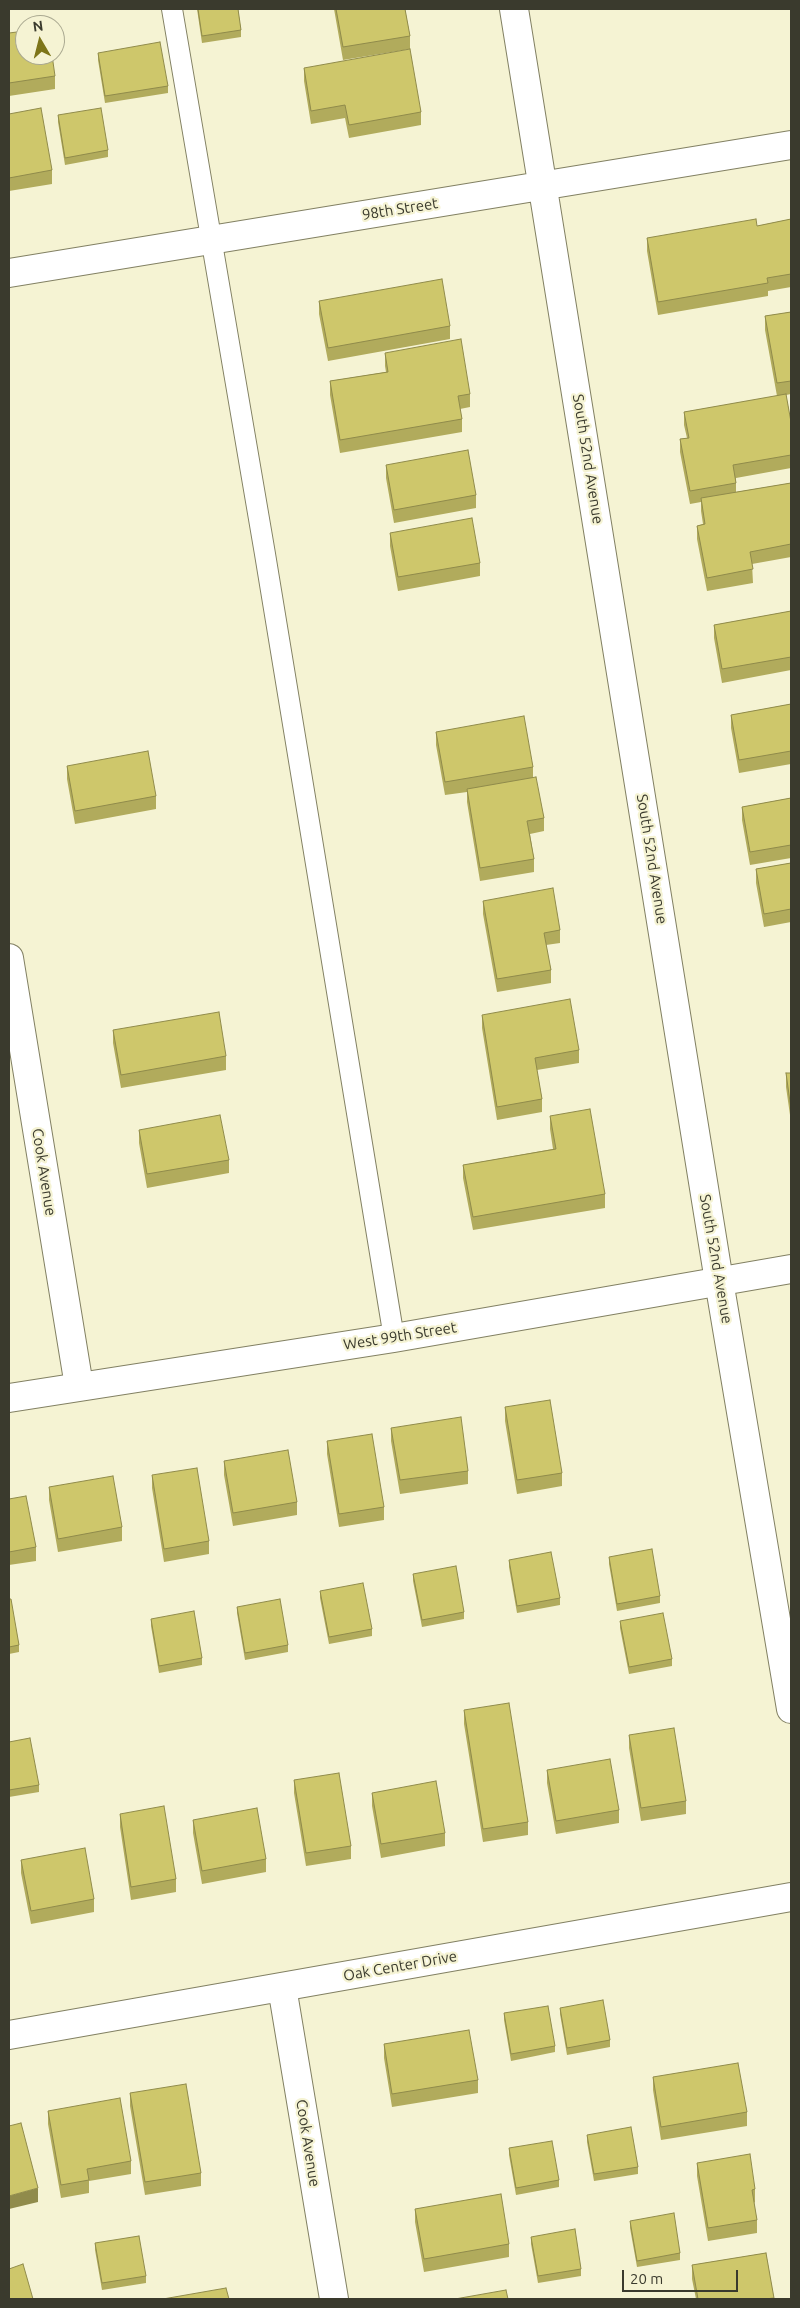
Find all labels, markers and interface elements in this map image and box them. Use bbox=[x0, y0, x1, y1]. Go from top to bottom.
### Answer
north arrow bbox=[15, 15, 65, 65]
text: N bbox=[32, 17, 44, 35]
street label: 98th Street bbox=[361, 194, 439, 224]
street label: South 52nd Avenue bbox=[569, 393, 607, 525]
street label: South 52nd Avenue bbox=[633, 793, 671, 925]
street label: Cook Avenue bbox=[28, 1127, 60, 1217]
street label: South 52nd Avenue bbox=[696, 1193, 736, 1325]
street label: West 99th Street bbox=[342, 1318, 458, 1354]
street label: Oak Center Drive bbox=[342, 1947, 458, 1985]
street label: Cook Avenue bbox=[292, 2098, 324, 2188]
scale bar bbox=[625, 2260, 741, 2292]
text: 20 m bbox=[630, 2270, 663, 2287]

